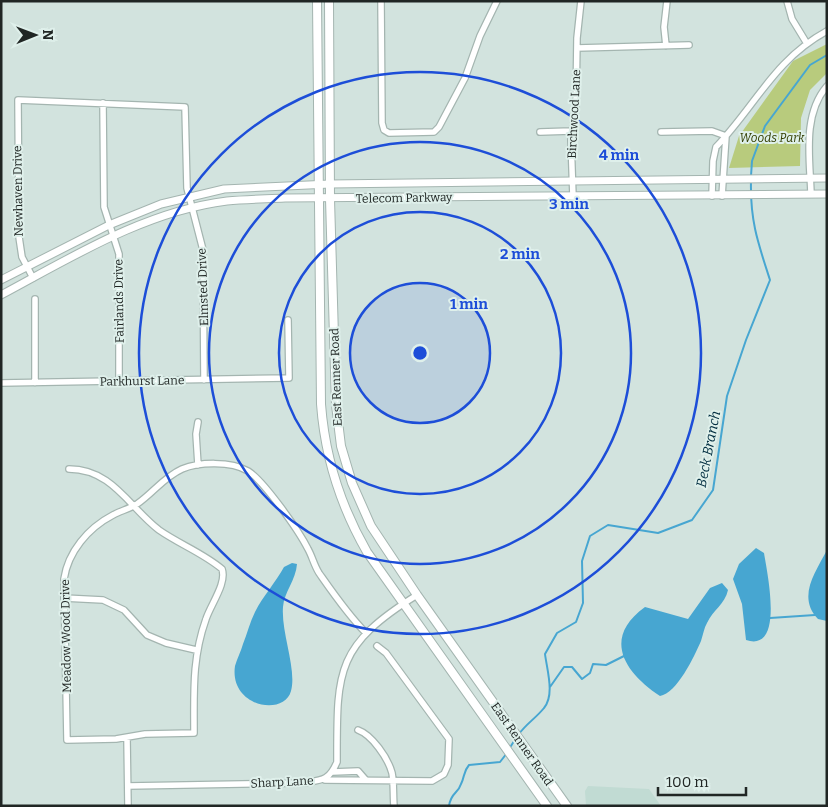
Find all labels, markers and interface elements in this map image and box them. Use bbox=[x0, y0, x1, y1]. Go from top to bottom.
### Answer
north arrow bbox=[10, 10, 60, 60]
text: N bbox=[39, 29, 56, 41]
street label: Birchwood Lane bbox=[565, 69, 583, 159]
park label: Woods Park bbox=[740, 131, 805, 145]
street label: Newhaven Drive bbox=[10, 145, 26, 237]
text: 4 min bbox=[599, 146, 640, 164]
street label: Telecom Parkway bbox=[356, 190, 453, 206]
text: 3 min bbox=[549, 195, 589, 213]
text: 2 min bbox=[500, 245, 540, 263]
street label: Elmsted Drive bbox=[195, 248, 211, 326]
street label: Fairlands Drive bbox=[111, 259, 127, 343]
text: 1 min bbox=[450, 295, 488, 313]
street label: East Renner Road bbox=[327, 328, 345, 426]
centre of rings bbox=[411, 344, 429, 362]
street label: Parkhurst Lane bbox=[99, 373, 185, 389]
water label: Beck Branch bbox=[693, 409, 724, 489]
street label: Meadow Wood Drive bbox=[58, 579, 74, 693]
street label: East Renner Road bbox=[488, 700, 556, 788]
scale bar bbox=[658, 764, 746, 796]
street label: Sharp Lane bbox=[250, 773, 314, 791]
text: 100 m bbox=[666, 773, 709, 791]

